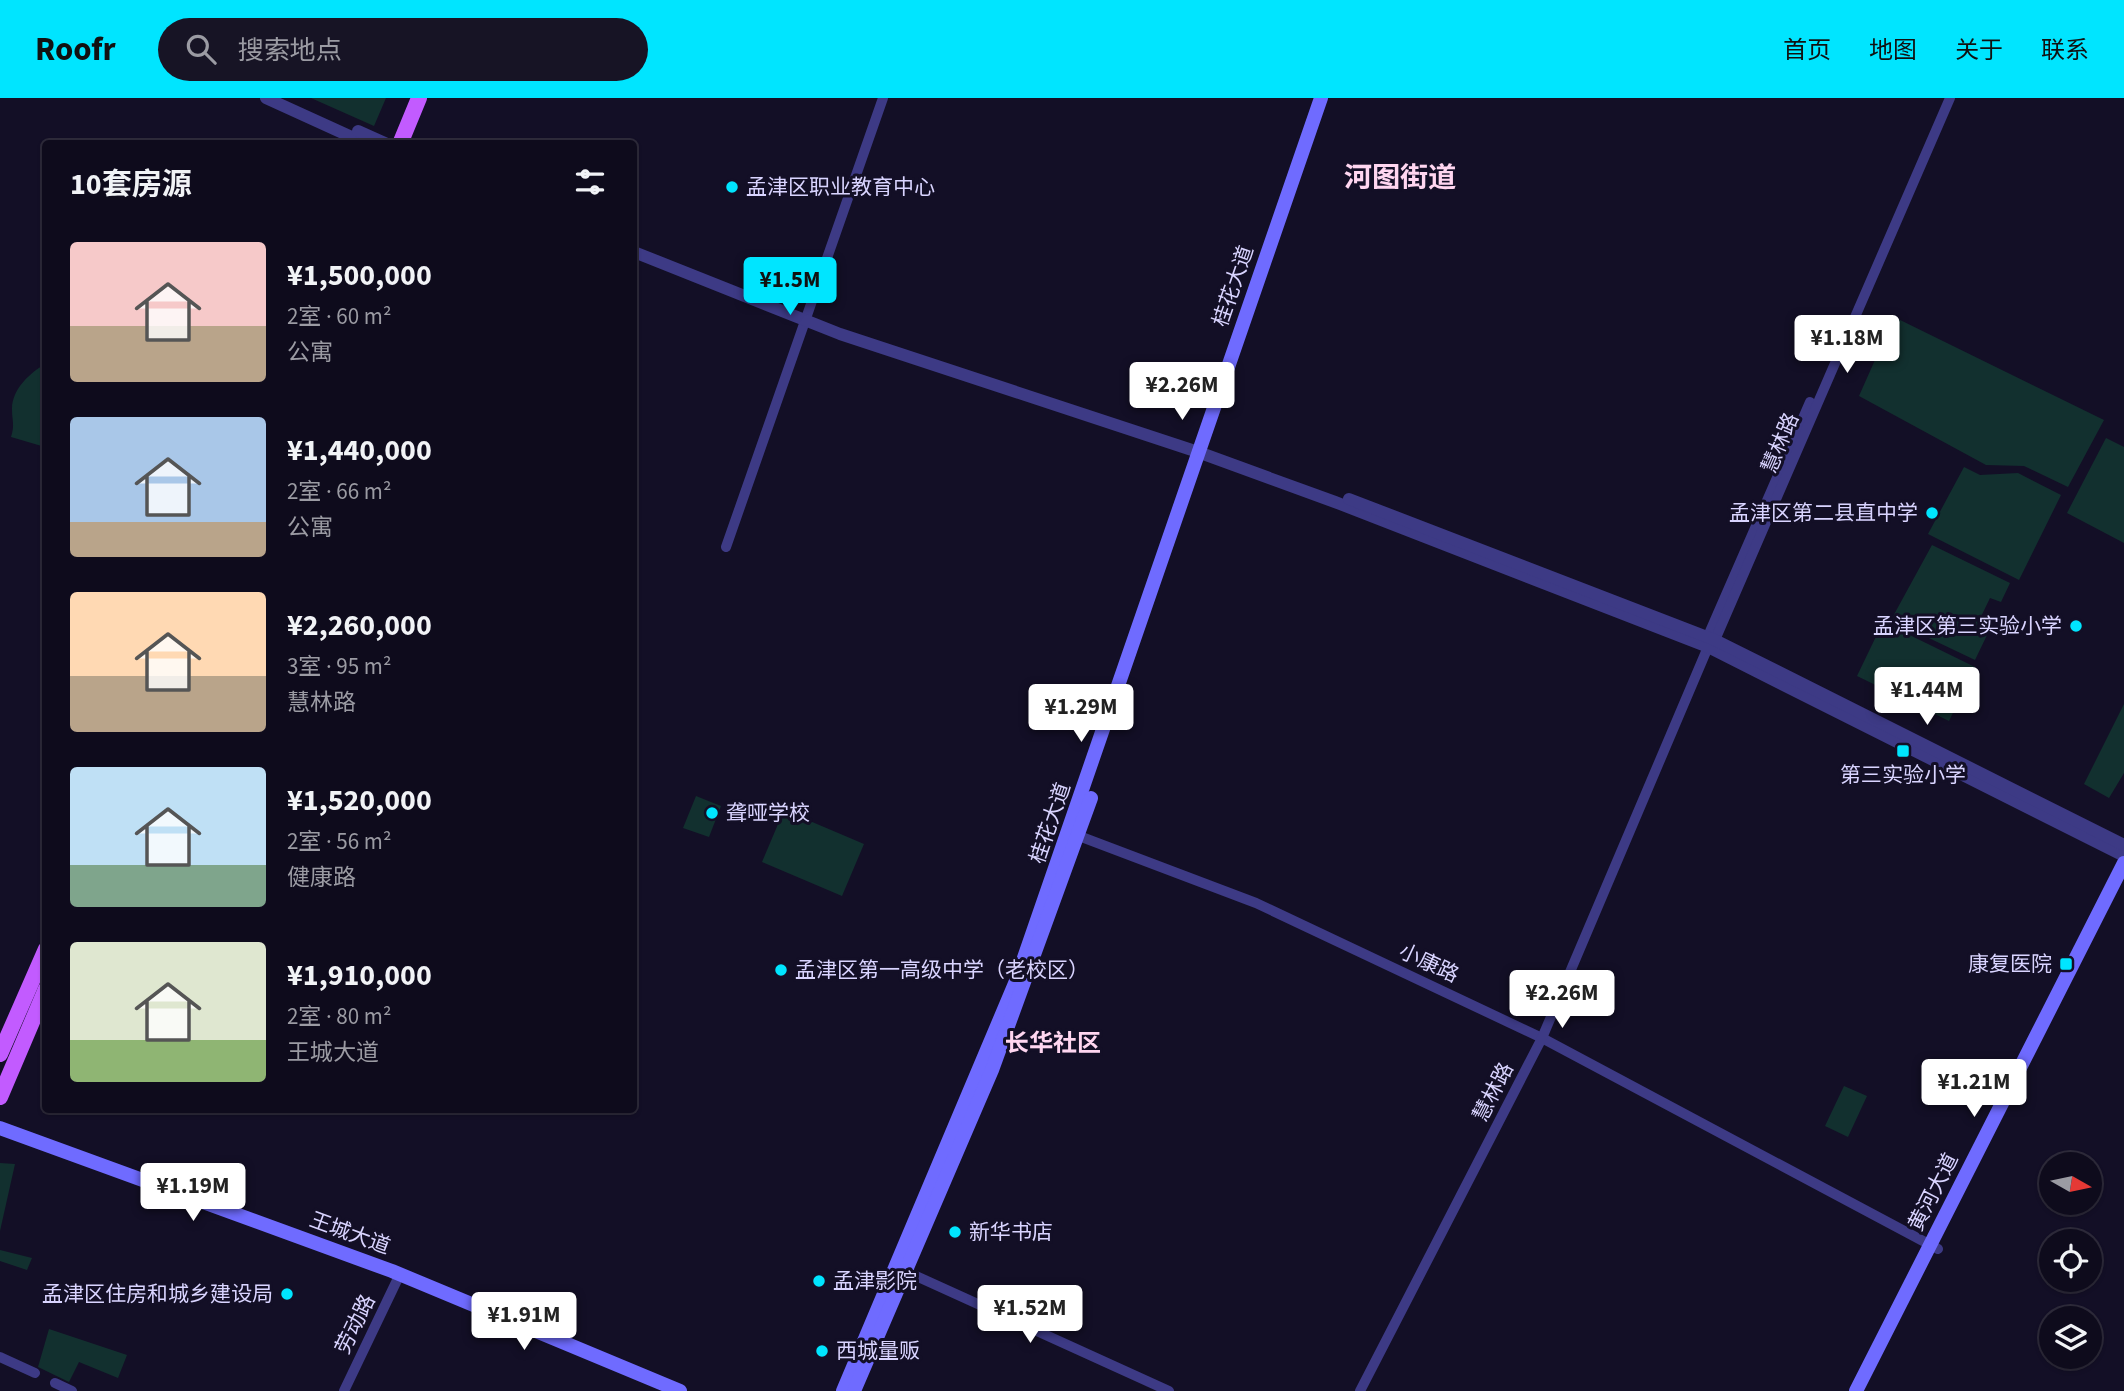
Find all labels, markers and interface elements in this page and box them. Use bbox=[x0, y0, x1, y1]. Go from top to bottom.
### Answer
search box bbox=[158, 18, 648, 81]
text: Roofr bbox=[35, 26, 116, 73]
icon: search bbox=[182, 30, 220, 68]
text: 搜索地点 bbox=[238, 32, 342, 69]
text: 首页 bbox=[1783, 33, 1831, 68]
text: 地图 bbox=[1869, 33, 1917, 68]
text: 关于 bbox=[1955, 33, 2003, 68]
text: 联系 bbox=[2041, 33, 2089, 68]
district label: 河图街道 bbox=[1344, 158, 1456, 198]
text: 10套房源 bbox=[70, 163, 192, 206]
icon: filters bbox=[571, 163, 609, 201]
place label: 孟津区职业教育中心 bbox=[746, 172, 935, 202]
marker: 孟津区职业教育中心 bbox=[724, 179, 740, 195]
street label: 桂花大道 bbox=[1205, 241, 1261, 331]
text: ¥1,500,000 bbox=[287, 254, 432, 297]
pin: ¥1.5M bbox=[741, 258, 839, 317]
text: ¥1.5M bbox=[760, 263, 820, 296]
icon: home bbox=[126, 270, 210, 354]
text: 2室 · 60 m² bbox=[287, 300, 391, 333]
pin: ¥1.18M bbox=[1790, 316, 1904, 375]
text: ¥1.18M bbox=[1810, 321, 1884, 354]
text: 公寓 bbox=[287, 336, 333, 369]
pin: ¥2.26M bbox=[1125, 362, 1239, 422]
text: ¥2.26M bbox=[1145, 368, 1219, 401]
street label: 慧林路 bbox=[1754, 408, 1806, 478]
text: ¥1,440,000 bbox=[287, 429, 432, 472]
icon: home bbox=[126, 445, 210, 529]
text: 2室 · 66 m² bbox=[287, 475, 391, 508]
place label: 孟津区第二县直中学 bbox=[1729, 498, 1918, 528]
marker: 孟津区第二县直中学 bbox=[1924, 505, 1940, 521]
text: 公寓 bbox=[287, 511, 333, 544]
text: ¥2,260,000 bbox=[287, 604, 432, 647]
place label: 孟津区第三实验小学 bbox=[1873, 611, 2062, 641]
marker: 孟津区第三实验小学 bbox=[2068, 618, 2084, 634]
icon: home bbox=[126, 620, 210, 704]
text: 3室 · 95 m² bbox=[287, 650, 391, 683]
pin: ¥1.44M bbox=[1870, 668, 1984, 727]
text: ¥1.44M bbox=[1890, 673, 1964, 706]
pin: ¥1.29M bbox=[1024, 684, 1138, 744]
text: 慧林路 bbox=[287, 686, 356, 719]
text: ¥1.29M bbox=[1044, 690, 1118, 723]
marker: 第三实验小学 bbox=[1895, 743, 1911, 759]
place label: 第三实验小学 bbox=[1840, 760, 1966, 790]
street label: 桂花大道 bbox=[1022, 778, 1078, 868]
text: ¥1,520,000 bbox=[287, 779, 432, 822]
icon: home bbox=[126, 795, 210, 879]
place label: 聋哑学校 bbox=[726, 798, 810, 828]
marker: 聋哑学校 bbox=[704, 805, 720, 821]
text: 2室 · 56 m² bbox=[287, 825, 391, 858]
text: 健康路 bbox=[287, 861, 356, 894]
street label: 小康路 bbox=[1394, 936, 1464, 990]
place label: 康复医院 bbox=[1968, 949, 2052, 979]
text: ¥1,910,000 bbox=[287, 954, 432, 997]
place label: 孟津区第一高级中学（老校区） bbox=[795, 955, 1089, 985]
marker: 康复医院 bbox=[2058, 956, 2074, 972]
marker: 孟津区第一高级中学（老校区） bbox=[773, 962, 789, 978]
icon: home bbox=[126, 970, 210, 1054]
pin: ¥2.26M bbox=[1505, 970, 1619, 1030]
text: ¥2.26M bbox=[1525, 976, 1599, 1009]
text: 2室 · 80 m² bbox=[287, 1000, 391, 1033]
district label: 长华社区 bbox=[1005, 1026, 1101, 1061]
text: 王城大道 bbox=[287, 1036, 379, 1069]
street label: 慧林路 bbox=[1465, 1057, 1521, 1127]
pin: ¥1.21M bbox=[1917, 1060, 2031, 1119]
text: ¥1.21M bbox=[1937, 1065, 2011, 1098]
street label: 黄河大道 bbox=[1901, 1148, 1965, 1236]
north arrow bbox=[2039, 1152, 2102, 1214]
map controls bbox=[2039, 1152, 2102, 1369]
pin: ¥1.19M bbox=[136, 1164, 250, 1223]
text: ¥1.19M bbox=[156, 1169, 230, 1202]
street label: 王城大道 bbox=[305, 1205, 395, 1261]
place label: 新华书店 bbox=[969, 1217, 1053, 1247]
marker: 新华书店 bbox=[947, 1224, 963, 1240]
button: locate bbox=[2039, 1229, 2102, 1292]
place label: 孟津影院 bbox=[833, 1266, 917, 1296]
marker: 孟津影院 bbox=[811, 1273, 827, 1289]
place label: 孟津区住房和城乡建设局 bbox=[42, 1279, 273, 1309]
marker: 孟津区住房和城乡建设局 bbox=[279, 1286, 295, 1302]
pin: ¥1.52M bbox=[973, 1286, 1087, 1345]
street label: 劳动路 bbox=[328, 1289, 382, 1359]
text: ¥1.52M bbox=[993, 1291, 1067, 1324]
pin: ¥1.91M bbox=[467, 1292, 581, 1352]
text: ¥1.91M bbox=[487, 1298, 561, 1331]
button: layers bbox=[2039, 1306, 2102, 1369]
place label: 西城量贩 bbox=[836, 1336, 920, 1366]
marker: 西城量贩 bbox=[814, 1343, 830, 1359]

